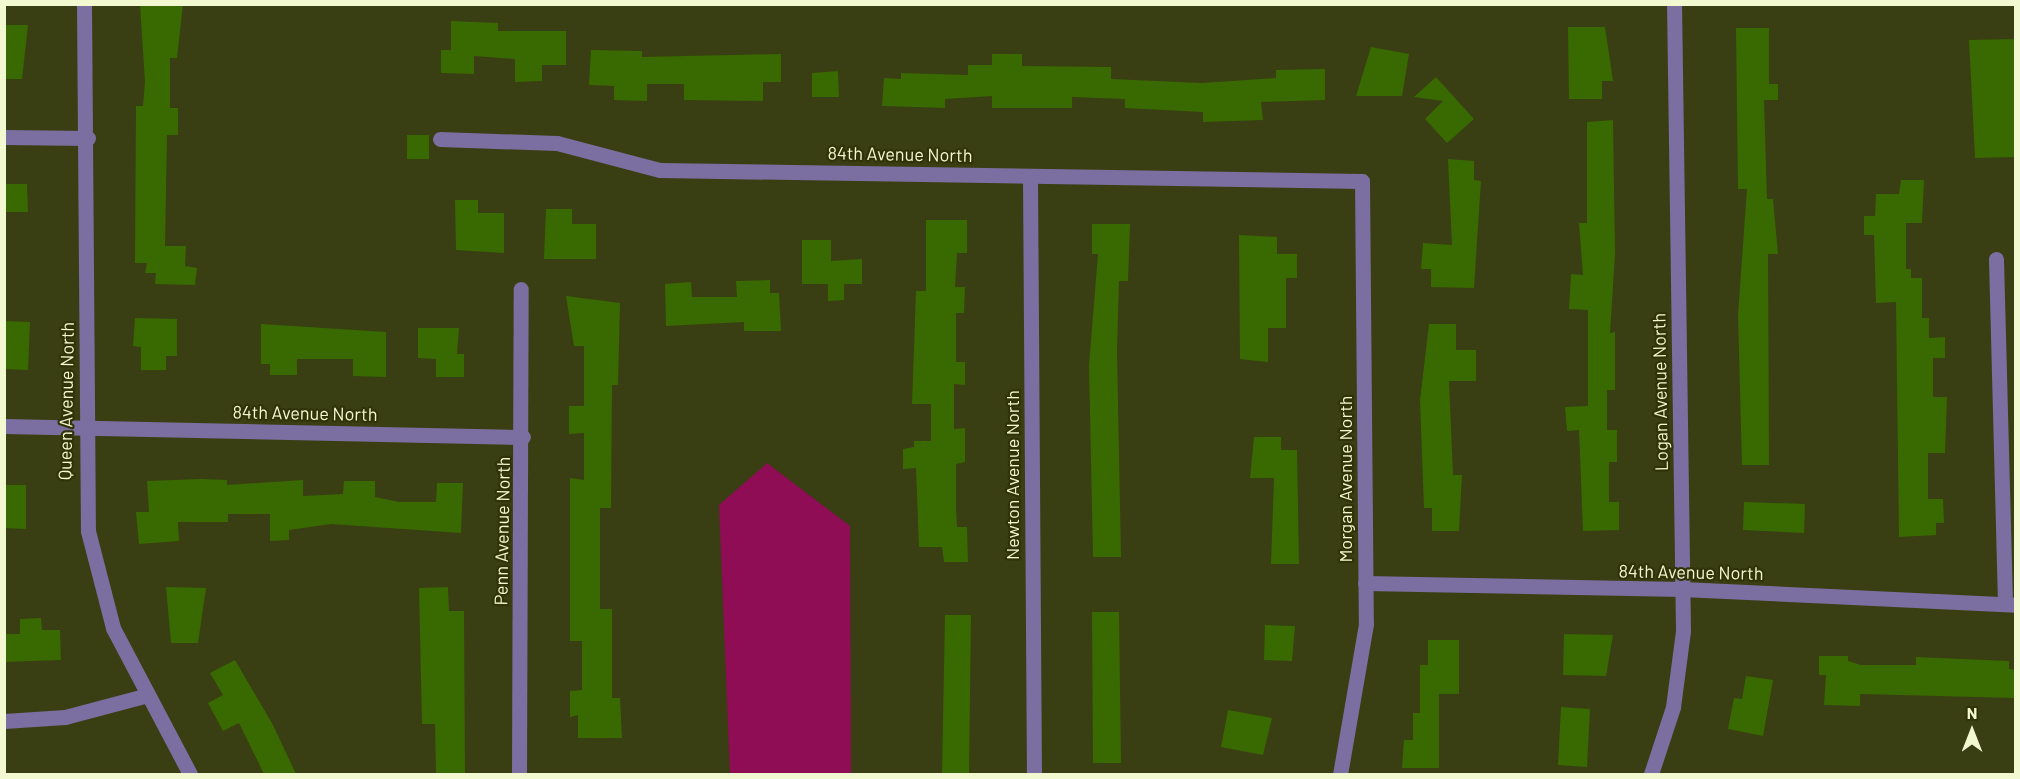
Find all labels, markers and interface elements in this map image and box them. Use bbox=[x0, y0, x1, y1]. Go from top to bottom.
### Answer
street label: 84th Avenue North bbox=[827, 142, 973, 166]
street label: Logan Avenue North bbox=[1648, 313, 1672, 471]
street label: Queen Avenue North bbox=[54, 322, 78, 480]
street label: Newton Avenue North bbox=[1001, 390, 1023, 560]
street label: Morgan Avenue North bbox=[1334, 396, 1356, 562]
street label: 84th Avenue North bbox=[232, 401, 378, 425]
street label: Penn Avenue North bbox=[490, 456, 514, 606]
street label: 84th Avenue North bbox=[1618, 560, 1764, 584]
north arrow bbox=[1942, 701, 2002, 761]
text: N bbox=[1967, 703, 1977, 722]

